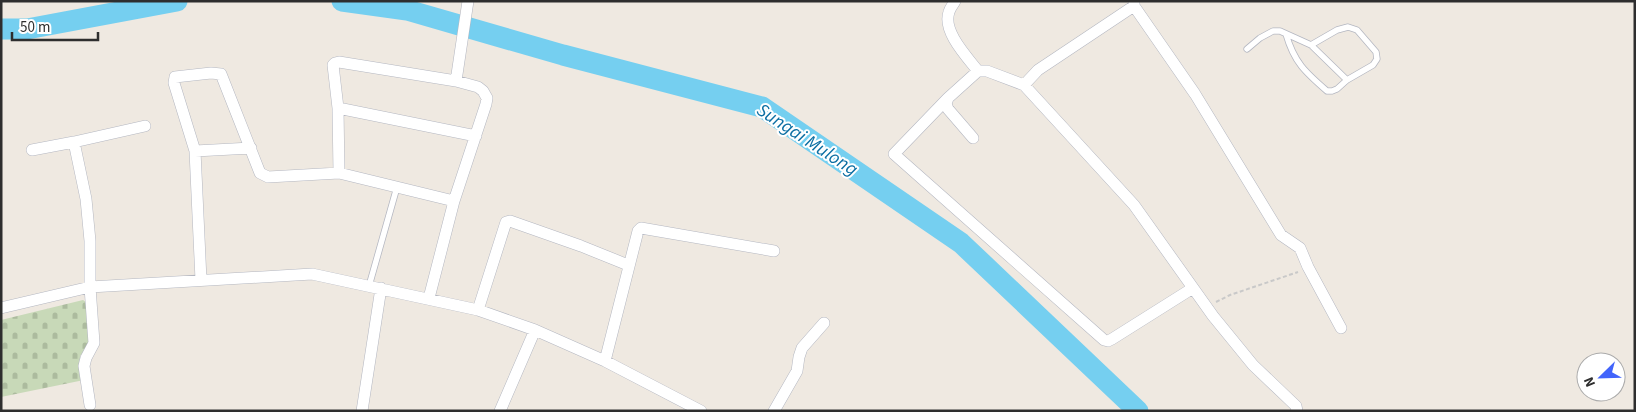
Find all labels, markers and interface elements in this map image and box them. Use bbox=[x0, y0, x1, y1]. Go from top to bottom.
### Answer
scale bar bbox=[12, 10, 99, 42]
text: 50 m bbox=[20, 17, 50, 38]
water label: Sungai Mulong bbox=[751, 97, 863, 183]
north arrow bbox=[1576, 352, 1626, 402]
text: N bbox=[1579, 373, 1601, 390]

